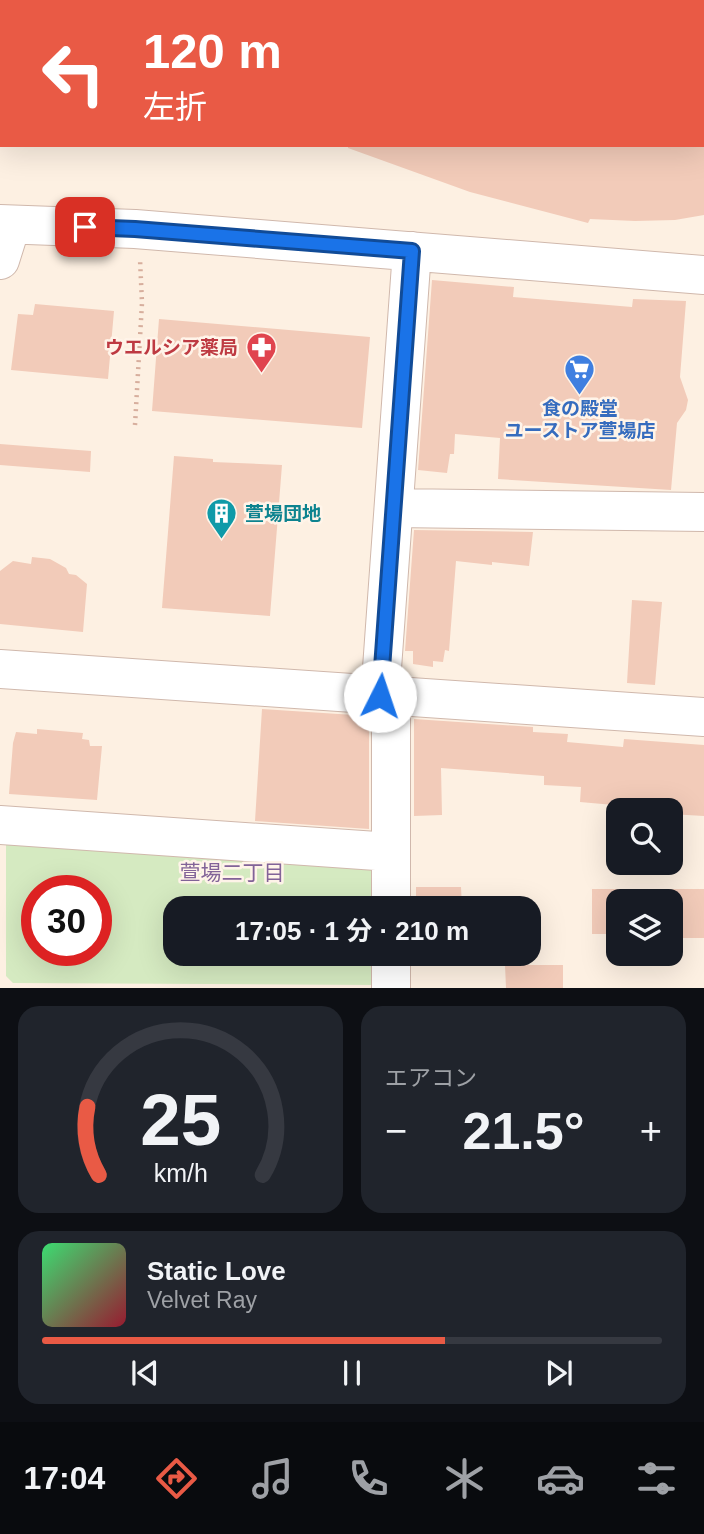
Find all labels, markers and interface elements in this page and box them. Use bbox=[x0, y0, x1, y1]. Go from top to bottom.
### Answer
text: 120 m bbox=[143, 24, 282, 78]
icon: left bbox=[28, 28, 119, 119]
text: 左折 bbox=[143, 89, 207, 125]
pin bbox=[55, 197, 115, 257]
icon: arrive bbox=[66, 208, 104, 246]
pharmacy icon: ウエルシア薬局 bbox=[244, 330, 278, 374]
place label: ウエルシア薬局 bbox=[105, 337, 238, 358]
supermarket icon: 食の殿堂 ユーストア萱場店 bbox=[563, 352, 597, 396]
place label: 食の殿堂 ユーストア萱場店 bbox=[504, 398, 656, 441]
building icon: 萱場団地 bbox=[205, 496, 239, 540]
place label: 萱場団地 bbox=[245, 503, 321, 524]
position arrow bbox=[343, 659, 417, 733]
map controls bbox=[606, 798, 683, 966]
button: search bbox=[606, 798, 683, 875]
district label: 萱場二丁目 bbox=[180, 861, 285, 884]
speed limit sign: 30 bbox=[21, 875, 112, 966]
button: layers bbox=[606, 889, 683, 966]
text: 17:05 · 1 分 · 210 m bbox=[235, 916, 469, 946]
text: エアコン bbox=[385, 1065, 477, 1091]
text: 25 bbox=[140, 1080, 221, 1161]
text: 21.5° bbox=[462, 1102, 585, 1160]
text: − bbox=[385, 1110, 407, 1152]
text: + bbox=[640, 1110, 662, 1152]
text: km/h bbox=[153, 1159, 208, 1187]
text: Static Love bbox=[147, 1256, 286, 1286]
text: Velvet Ray bbox=[147, 1287, 257, 1313]
icon: previous bbox=[126, 1354, 164, 1392]
icon: pause bbox=[333, 1354, 371, 1392]
icon: next bbox=[540, 1354, 578, 1392]
icon: directions bbox=[152, 1454, 201, 1503]
icon: music bbox=[248, 1454, 297, 1503]
icon: phone bbox=[344, 1454, 393, 1503]
icon: climate bbox=[440, 1454, 489, 1503]
icon: car bbox=[536, 1454, 585, 1503]
icon: filters bbox=[632, 1454, 681, 1503]
text: 17:04 bbox=[23, 1460, 105, 1496]

